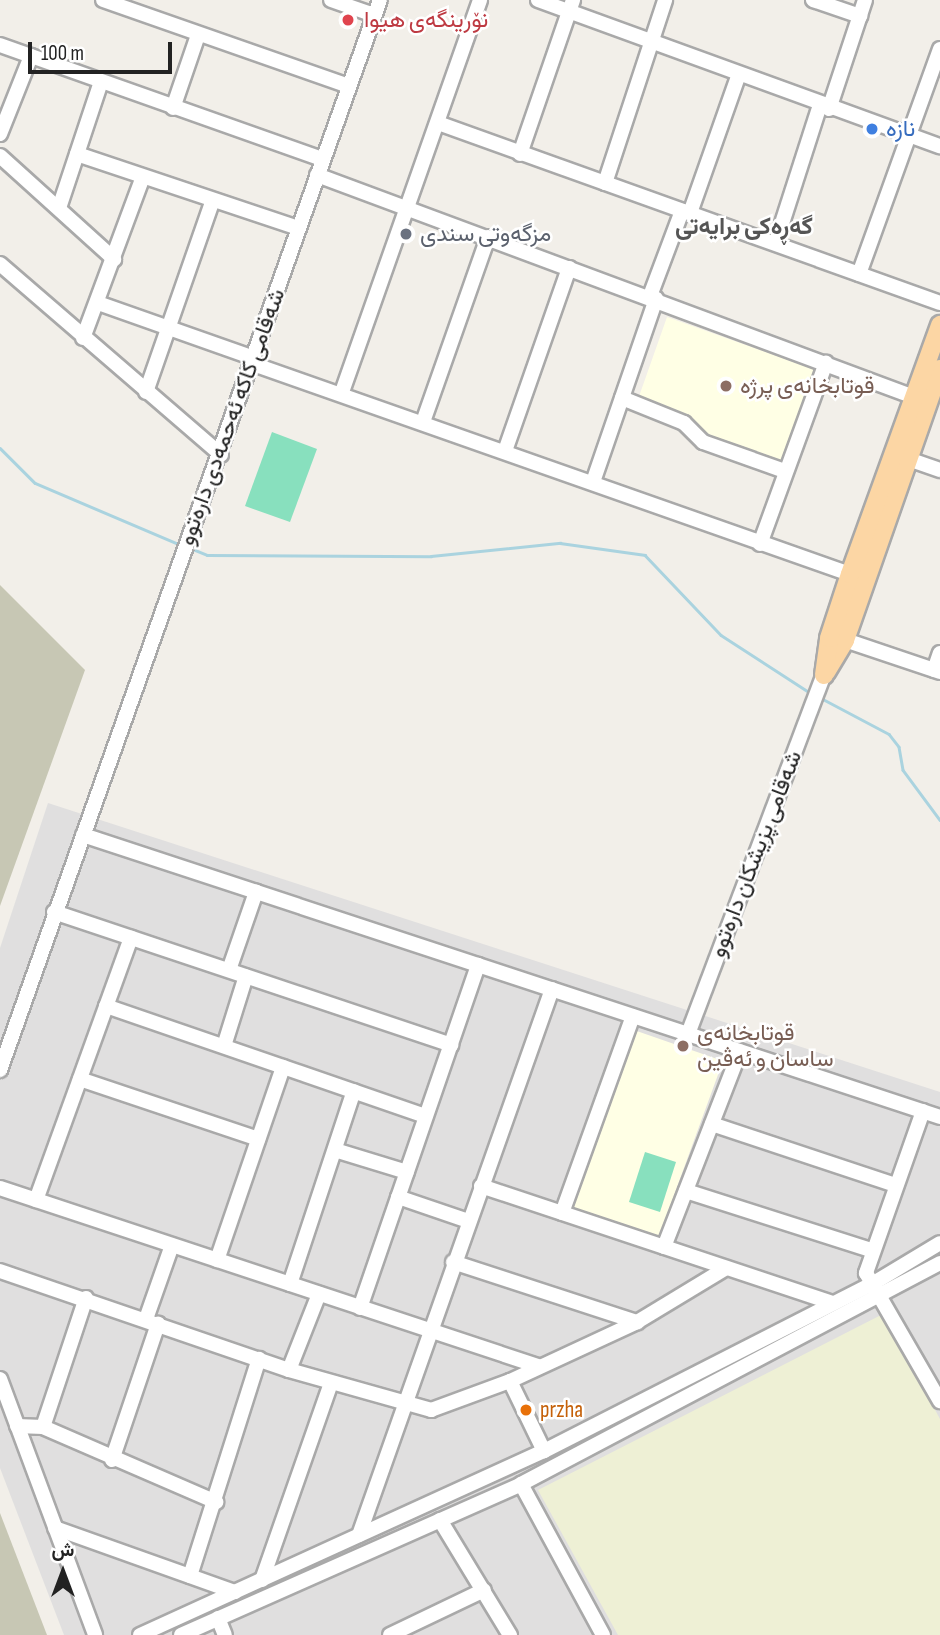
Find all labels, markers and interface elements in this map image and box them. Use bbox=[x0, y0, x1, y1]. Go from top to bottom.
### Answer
place label: نۆرینگەی هیوا bbox=[364, 6, 488, 34]
marker: نۆرینگەی هیوا bbox=[338, 10, 358, 30]
scale bar bbox=[32, 28, 175, 72]
text: 100 m bbox=[41, 41, 84, 66]
place label: نازە bbox=[886, 115, 915, 143]
marker: نازە bbox=[864, 121, 880, 137]
district label: گەڕەکی برایەتی bbox=[675, 213, 813, 241]
place label: مزگەوتی سندی bbox=[420, 220, 551, 248]
marker: مزگەوتی سندی bbox=[398, 226, 414, 242]
street label: شەقامی کاکە ئەحمەدی دارەتوو bbox=[173, 285, 291, 549]
place label: قوتابخانەی پرژە bbox=[740, 372, 875, 400]
marker: قوتابخانەی پرژە bbox=[718, 378, 734, 394]
street label: شەقامی پزیشکان دارەتوو bbox=[704, 747, 808, 961]
place label: قوتابخانەی ساسان و ئەڤین bbox=[697, 1019, 834, 1073]
marker: قوتابخانەی ساسان و ئەڤین bbox=[675, 1038, 691, 1054]
place label: przha bbox=[540, 1396, 583, 1424]
marker: przha bbox=[518, 1402, 534, 1418]
north arrow bbox=[28, 1537, 98, 1607]
text: ش bbox=[52, 1539, 74, 1562]

